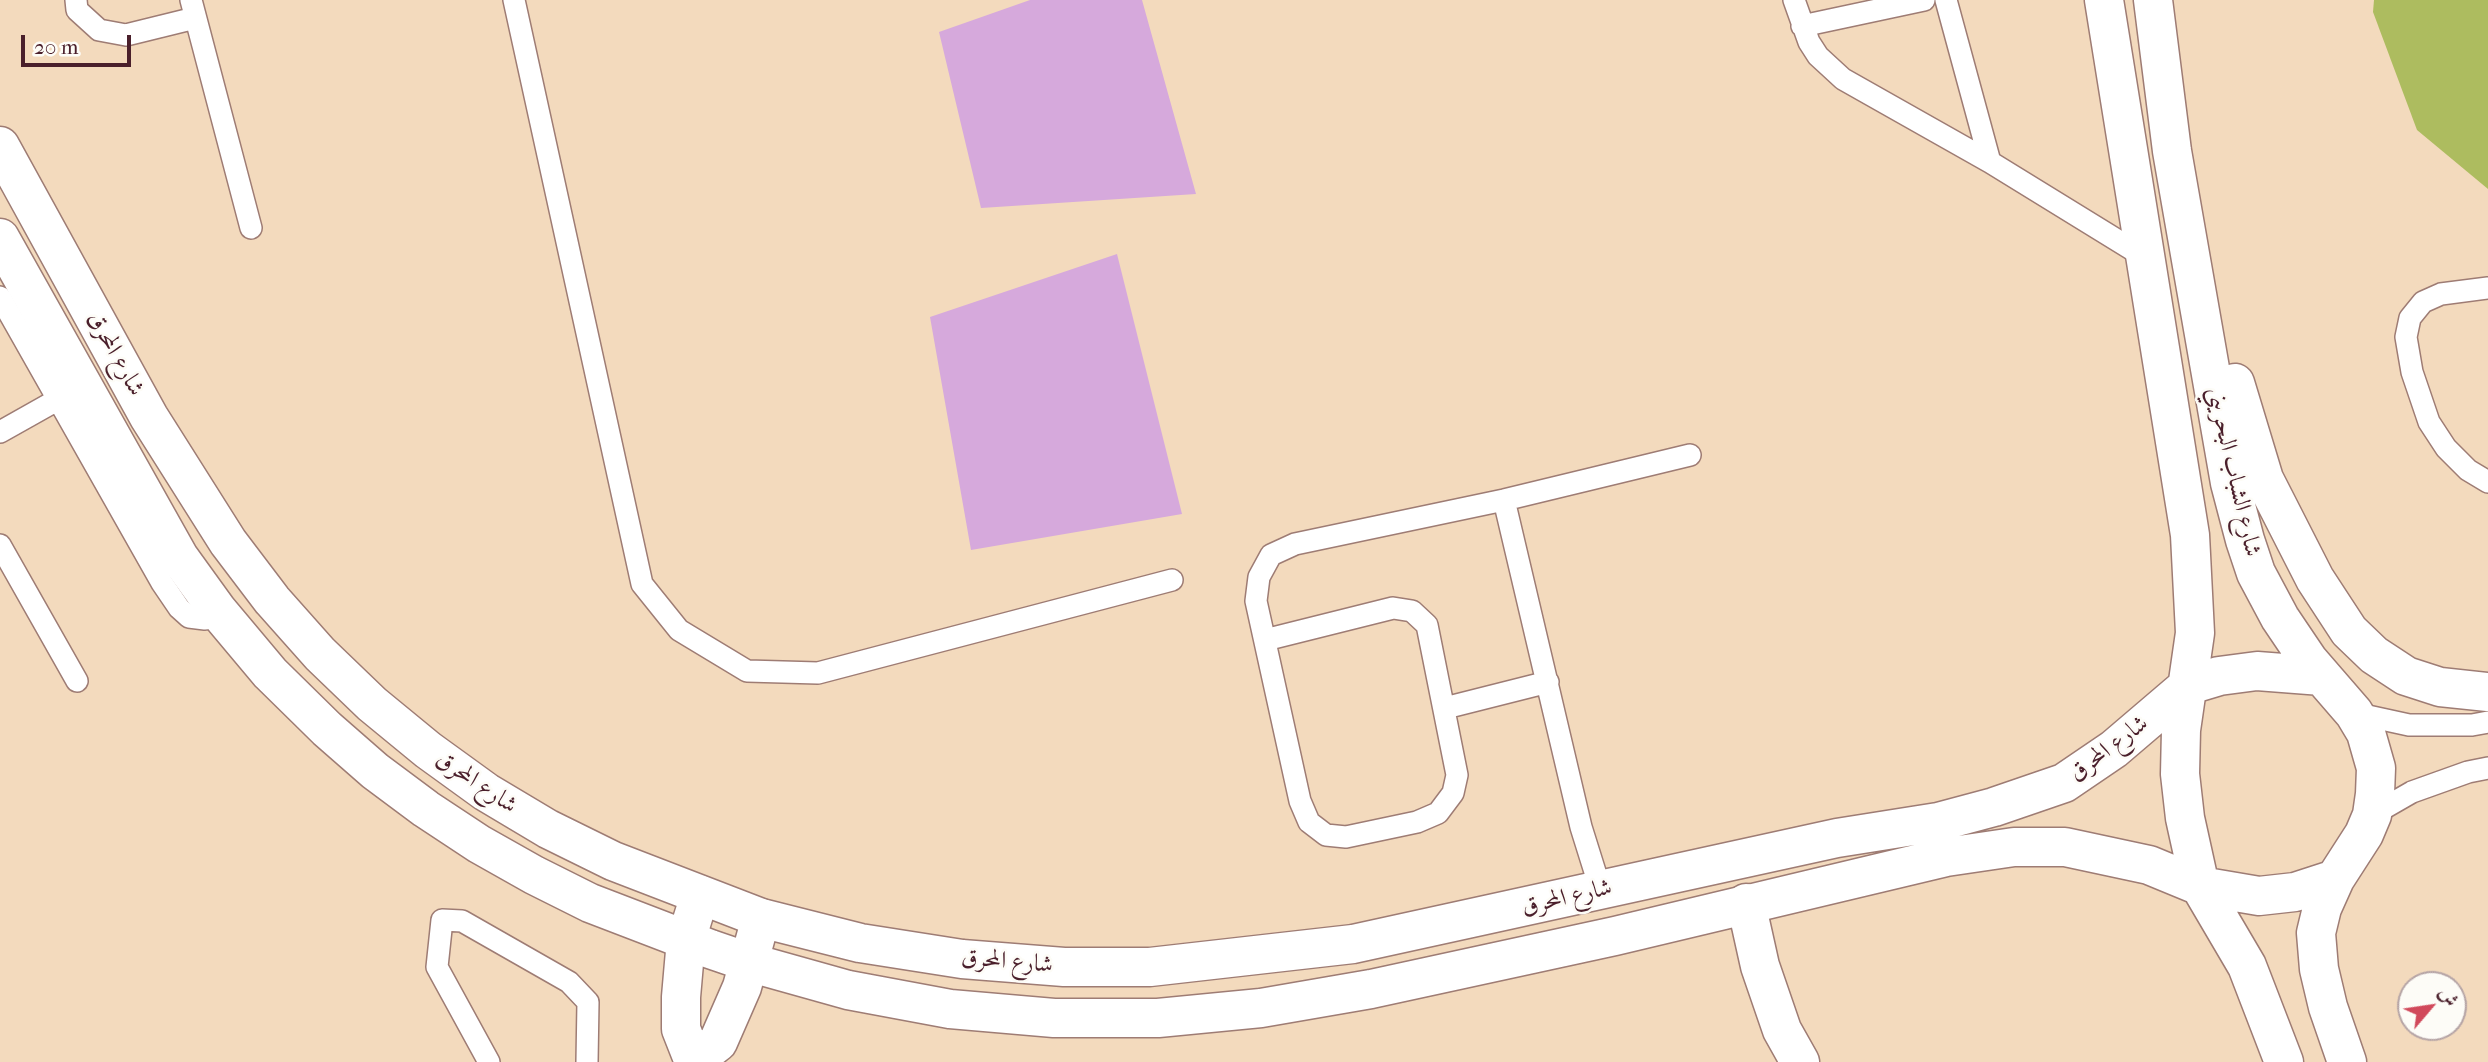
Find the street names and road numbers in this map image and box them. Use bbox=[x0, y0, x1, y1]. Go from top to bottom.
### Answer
street label: شارع المحرق bbox=[80, 307, 150, 401]
street label: شارع الشباب البحريني bbox=[2199, 384, 2267, 560]
street label: شارع المحرق bbox=[2064, 710, 2154, 788]
street label: شارع المحرق bbox=[430, 745, 522, 821]
street label: شارع المحرق bbox=[1519, 874, 1615, 922]
street label: شارع المحرق bbox=[960, 944, 1054, 980]

